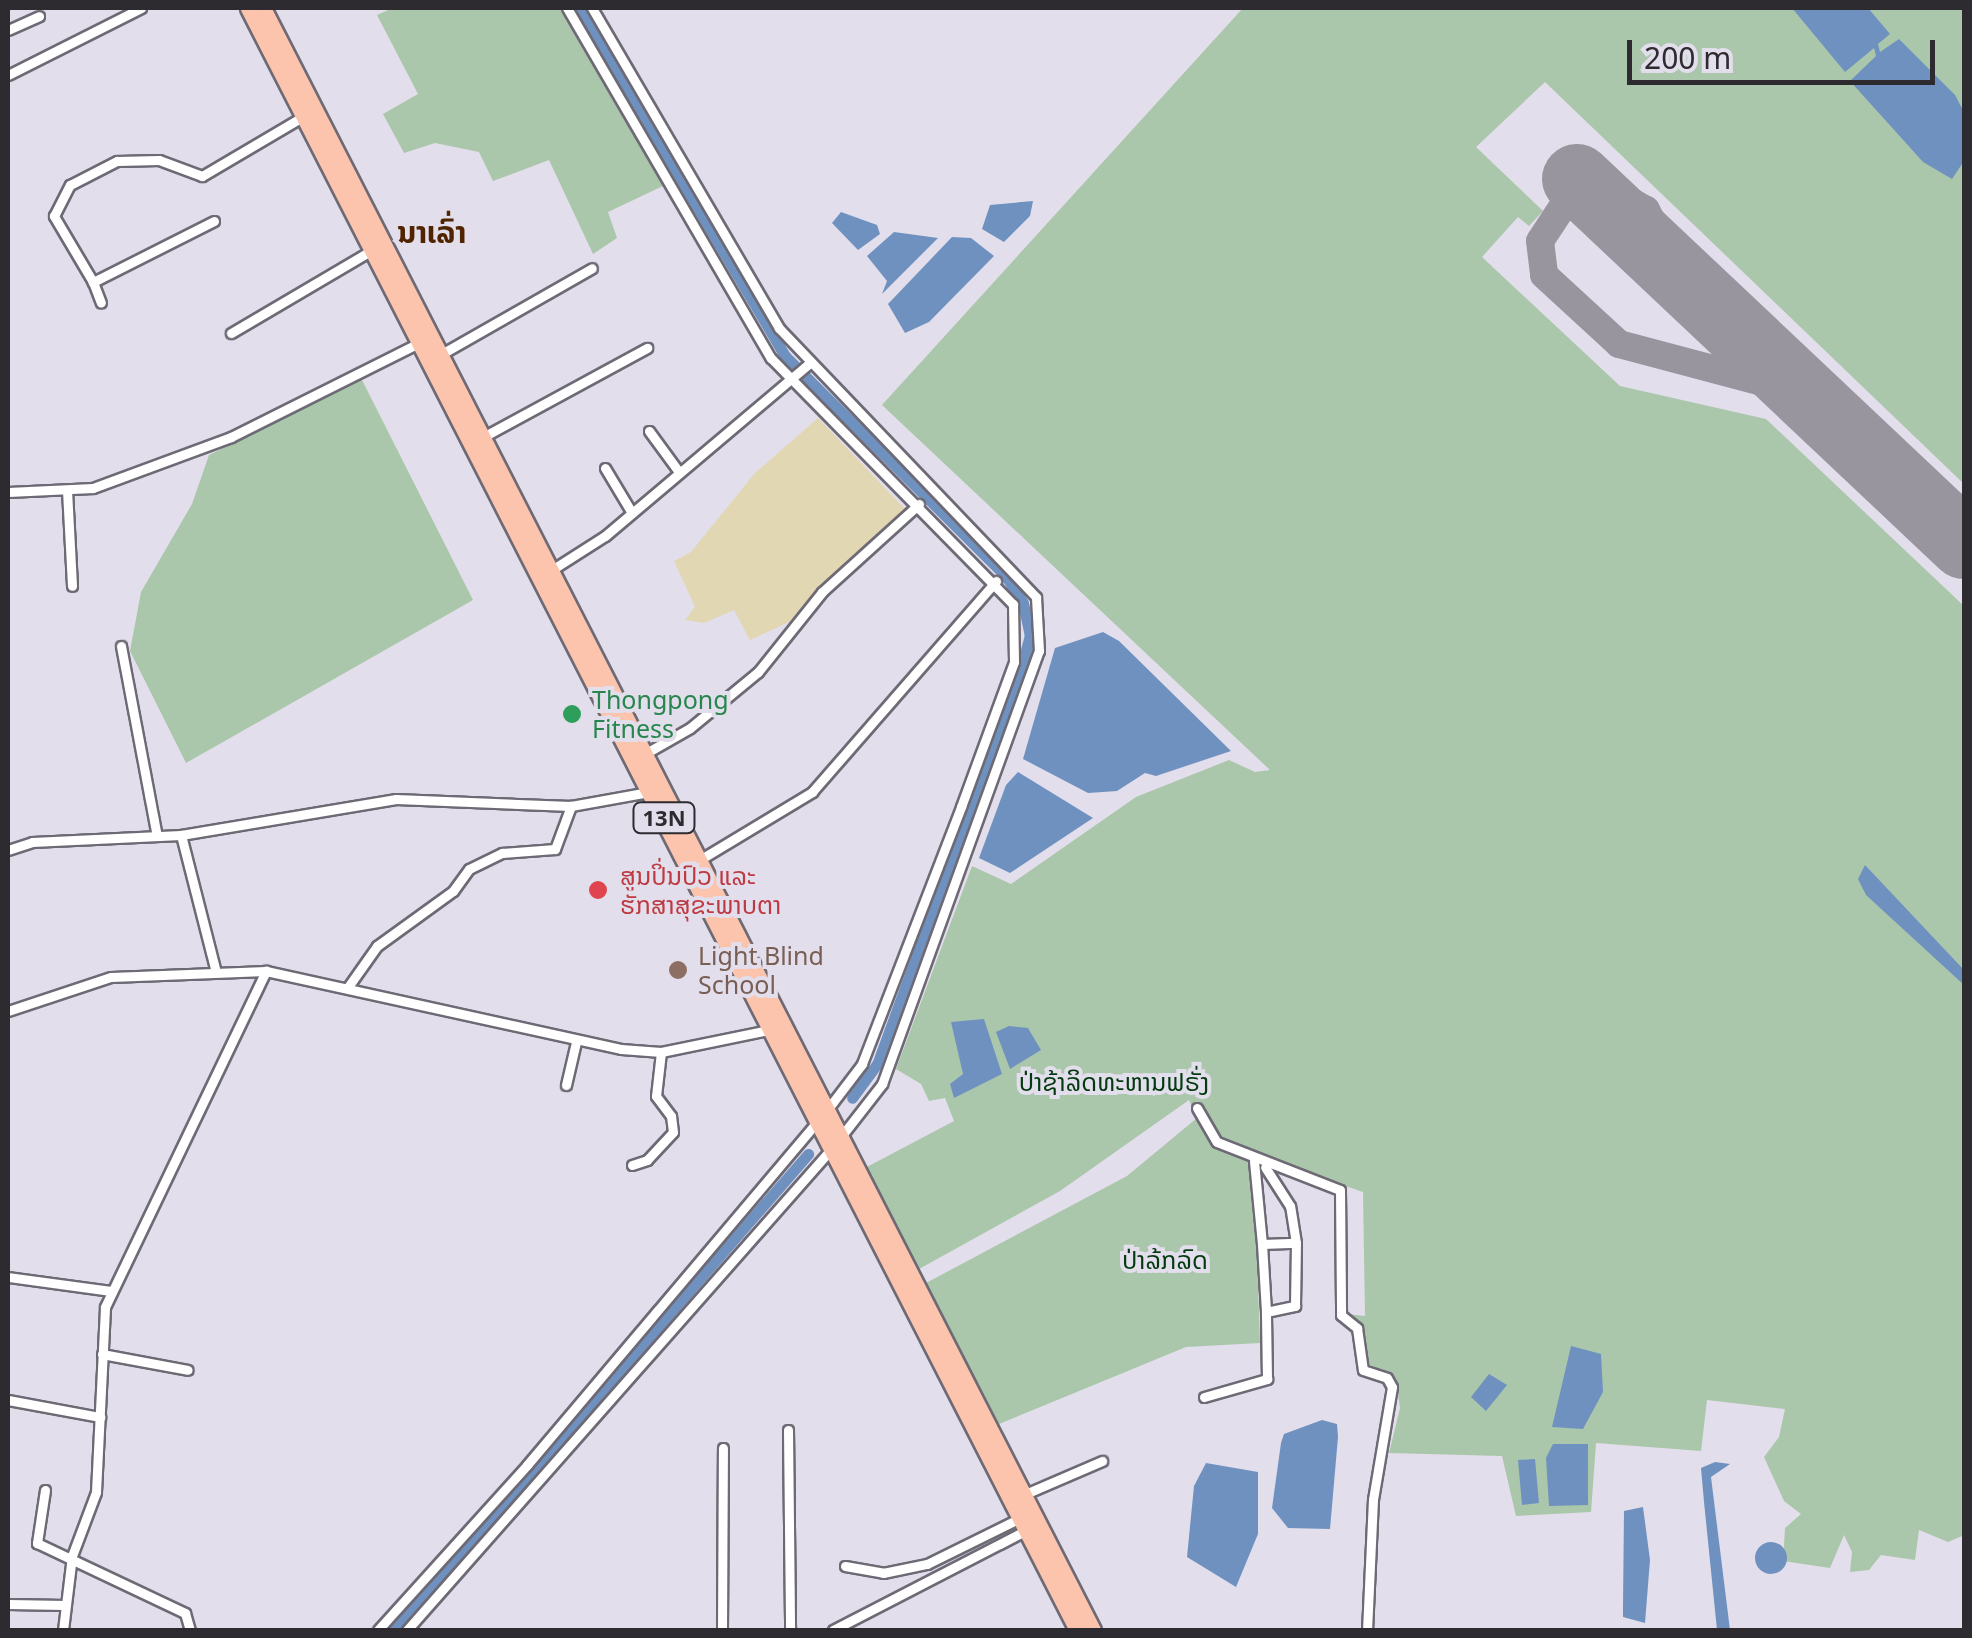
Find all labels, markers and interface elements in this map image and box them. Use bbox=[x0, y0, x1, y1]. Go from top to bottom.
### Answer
scale bar bbox=[1632, 20, 1940, 82]
text: 200 m bbox=[1644, 37, 1731, 78]
district label: ນາເລົ່າ bbox=[398, 214, 466, 250]
place label: Thongpong Fitness bbox=[592, 685, 729, 744]
marker: Thongpong Fitness bbox=[561, 703, 583, 725]
road number: 13N bbox=[632, 801, 696, 835]
place label: ສູນປິ່ນປົວ ແລະ ຮັກສາສຸຂະພາບຕາ bbox=[620, 861, 781, 920]
marker: ສູນປິ່ນປົວ ແລະ ຮັກສາສຸຂະພາບຕາ bbox=[585, 877, 611, 903]
place label: Light Blind School bbox=[698, 941, 824, 1000]
marker: Light Blind School bbox=[667, 959, 689, 981]
park label: ປ່າຊ້າລິດທະຫານຟຣັ່ງ bbox=[1019, 1066, 1209, 1096]
park label: ປ່າລ້ກລົດ bbox=[1122, 1244, 1208, 1274]

